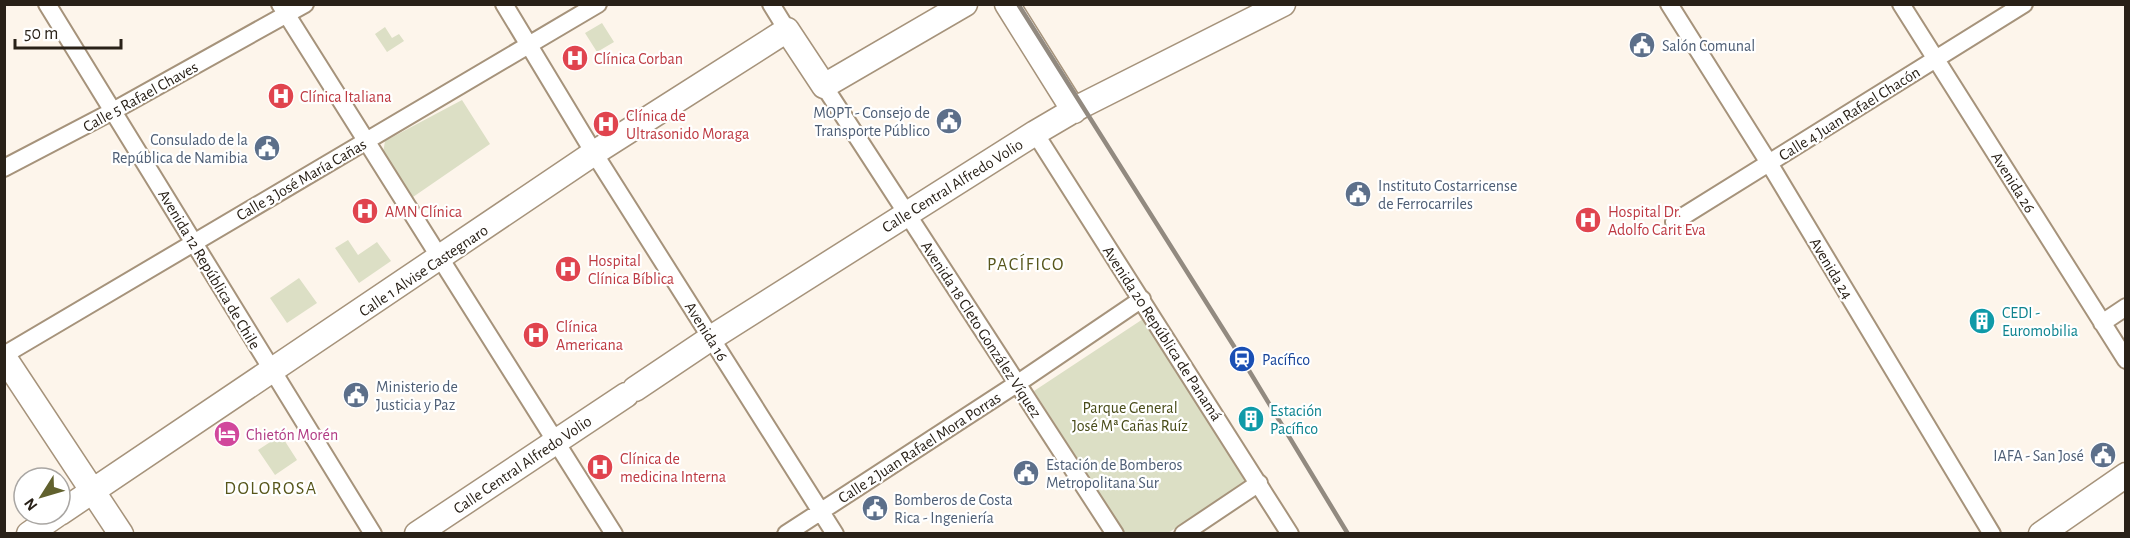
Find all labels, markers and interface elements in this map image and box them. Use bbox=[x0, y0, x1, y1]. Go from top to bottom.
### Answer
scale bar bbox=[15, 12, 122, 50]
text: 50 m bbox=[24, 25, 58, 43]
public building icon: Salón Comunal bbox=[1627, 30, 1657, 60]
place label: Salón Comunal bbox=[1662, 38, 1755, 54]
hospital icon: Clínica Corban bbox=[560, 43, 590, 73]
place label: Clínica Corban bbox=[594, 51, 683, 67]
street label: Calle 5 Rafael Chaves bbox=[80, 59, 201, 135]
street label: Calle 4 Juan Rafael Chacón bbox=[1776, 64, 1923, 164]
hospital icon: Clínica Italiana bbox=[266, 81, 296, 111]
place label: Clínica Italiana bbox=[300, 89, 392, 105]
place label: MOPT - Consejo de Transporte Público bbox=[813, 105, 930, 139]
public building icon: MOPT - Consejo de Transporte Público bbox=[934, 106, 964, 136]
place label: Clínica de Ultrasonido Moraga bbox=[626, 108, 749, 142]
hospital icon: Clínica de Ultrasonido Moraga bbox=[591, 109, 621, 139]
place label: Consulado de la República de Namibia bbox=[112, 132, 248, 166]
public building icon: Consulado de la República de Namibia bbox=[252, 133, 282, 163]
street label: Calle 3 José María Cañas bbox=[234, 136, 369, 224]
street label: Calle Central Alfredo Volio bbox=[879, 136, 1026, 236]
street label: Avenida 26 bbox=[1988, 149, 2038, 216]
place label: Instituto Costarricense de Ferrocarriles bbox=[1378, 178, 1517, 212]
public building icon: Instituto Costarricense de Ferrocarriles bbox=[1343, 179, 1373, 209]
street label: Avenida 12 República de Chile bbox=[155, 187, 263, 352]
hospital icon: AMN Clínica bbox=[350, 196, 380, 226]
place label: AMN Clínica bbox=[385, 204, 462, 220]
place label: Hospital Dr. Adolfo Carit Eva bbox=[1608, 204, 1706, 238]
hospital icon: Hospital Dr. Adolfo Carit Eva bbox=[1573, 205, 1603, 235]
street label: Calle 1 Alvise Castegnaro bbox=[356, 222, 491, 320]
street label: Avenida 24 bbox=[1807, 235, 1856, 302]
street label: Avenida 18 Cleto González Víquez bbox=[918, 238, 1044, 421]
street label: Avenida 20 República de Panamá bbox=[1100, 243, 1225, 424]
place label: Hospital Clínica Bíblica bbox=[588, 253, 674, 287]
district label: PACÍFICO bbox=[987, 253, 1065, 274]
hospital icon: Hospital Clínica Bíblica bbox=[553, 254, 583, 284]
street label: Avenida 16 bbox=[682, 299, 731, 364]
place label: CEDI - Euromobilia bbox=[2002, 305, 2078, 339]
building icon: CEDI - Euromobilia bbox=[1967, 306, 1997, 336]
place label: Clínica Americana bbox=[556, 319, 623, 353]
hospital icon: Clínica Americana bbox=[521, 320, 551, 350]
station icon: Pacífico bbox=[1227, 344, 1257, 374]
place label: Pacífico bbox=[1262, 352, 1310, 368]
place label: Ministerio de Justicia y Paz bbox=[376, 379, 458, 414]
public building icon: Ministerio de Justicia y Paz bbox=[341, 380, 371, 410]
street label: Calle 2 Juan Rafael Mora Porras bbox=[835, 389, 1004, 506]
park label: Parque General José Mª Cañas Ruíz bbox=[1072, 400, 1188, 434]
place label: Estación Pacífico bbox=[1270, 403, 1322, 437]
building icon: Estación Pacífico bbox=[1236, 404, 1266, 434]
street label: Calle Central Alfredo Volio bbox=[451, 413, 595, 517]
hotel icon: Chietón Morén bbox=[212, 419, 242, 449]
place label: Chietón Morén bbox=[246, 427, 338, 443]
public building icon: IAFA - San José bbox=[2088, 440, 2118, 470]
place label: IAFA - San José bbox=[1993, 448, 2084, 464]
place label: Clínica de medicina Interna bbox=[620, 451, 726, 485]
hospital icon: Clínica de medicina Interna bbox=[585, 452, 615, 482]
place label: Estación de Bomberos Metropolitana Sur bbox=[1046, 457, 1183, 491]
public building icon: Estación de Bomberos Metropolitana Sur bbox=[1011, 458, 1041, 488]
north arrow bbox=[12, 466, 72, 526]
district label: DOLOROSA bbox=[224, 480, 318, 498]
place label: Bomberos de Costa Rica - Ingeniería bbox=[894, 492, 1013, 526]
public building icon: Bomberos de Costa Rica - Ingeniería bbox=[860, 493, 890, 523]
text: N bbox=[21, 495, 41, 514]

